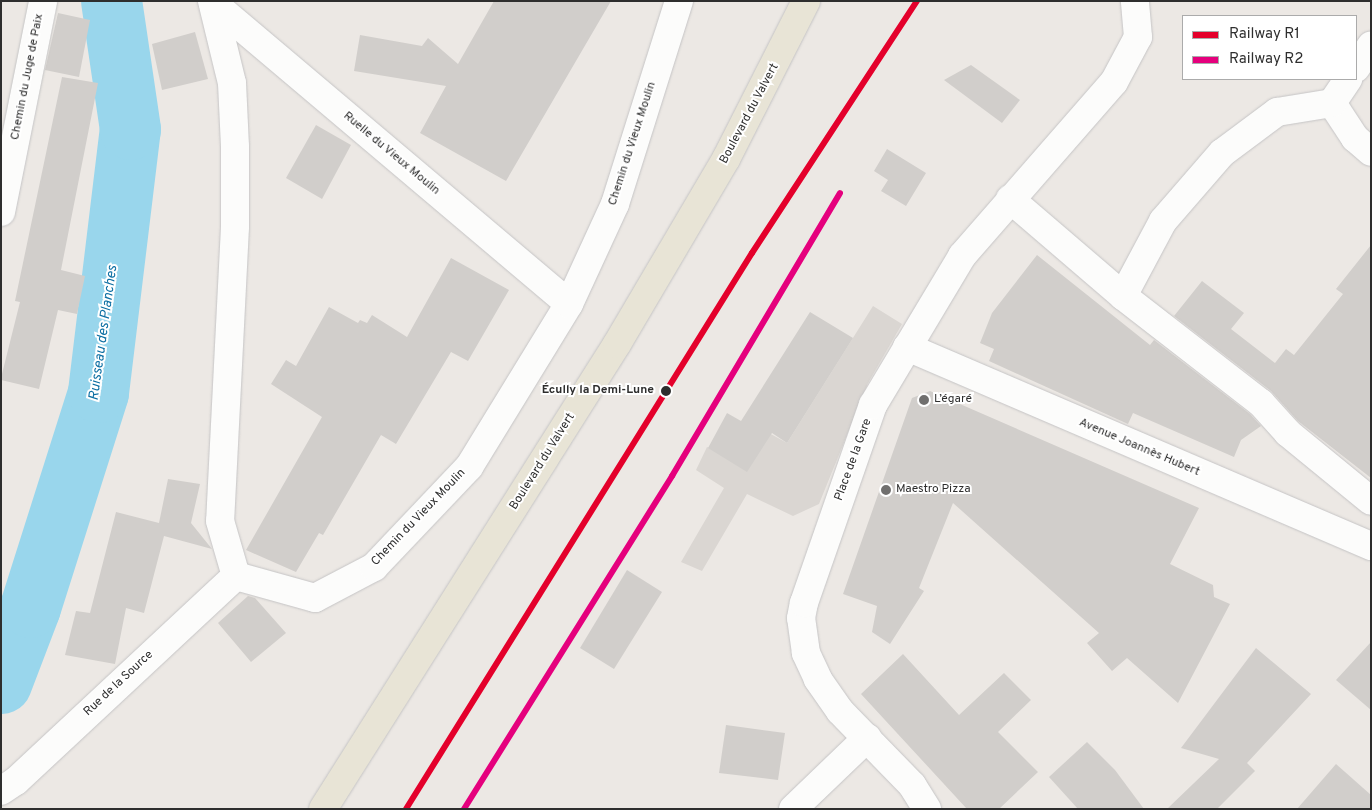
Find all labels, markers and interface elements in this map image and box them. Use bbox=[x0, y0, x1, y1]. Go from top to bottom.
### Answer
street label: Chemin du Juge de Paix bbox=[9, 13, 47, 141]
legend bbox=[1182, 15, 1357, 80]
text: Railway R1 bbox=[1229, 25, 1300, 44]
text: Railway R2 bbox=[1229, 50, 1303, 69]
street label: Boulevard du Valvert bbox=[717, 61, 783, 167]
street label: Chemin du Vieux Moulin bbox=[606, 80, 660, 208]
street label: Ruelle du Vieux Moulin bbox=[340, 109, 442, 199]
water label: Ruisseau des Planches bbox=[86, 264, 122, 402]
marker: Écully la Demi-Lune bbox=[658, 383, 674, 399]
place label: Écully la Demi-Lune bbox=[542, 384, 654, 398]
place label: L’égaré bbox=[934, 393, 972, 407]
marker: L’égaré bbox=[918, 394, 930, 406]
street label: Boulevard du Valvert bbox=[507, 411, 579, 513]
street label: Avenue Joannès Hubert bbox=[1076, 416, 1202, 480]
street label: Place de la Gare bbox=[832, 417, 876, 503]
street label: Chemin du Vieux Moulin bbox=[369, 466, 469, 570]
place label: Maestro Pizza bbox=[896, 483, 971, 497]
marker: Maestro Pizza bbox=[880, 484, 892, 496]
street label: Rue de la Source bbox=[81, 648, 157, 720]

